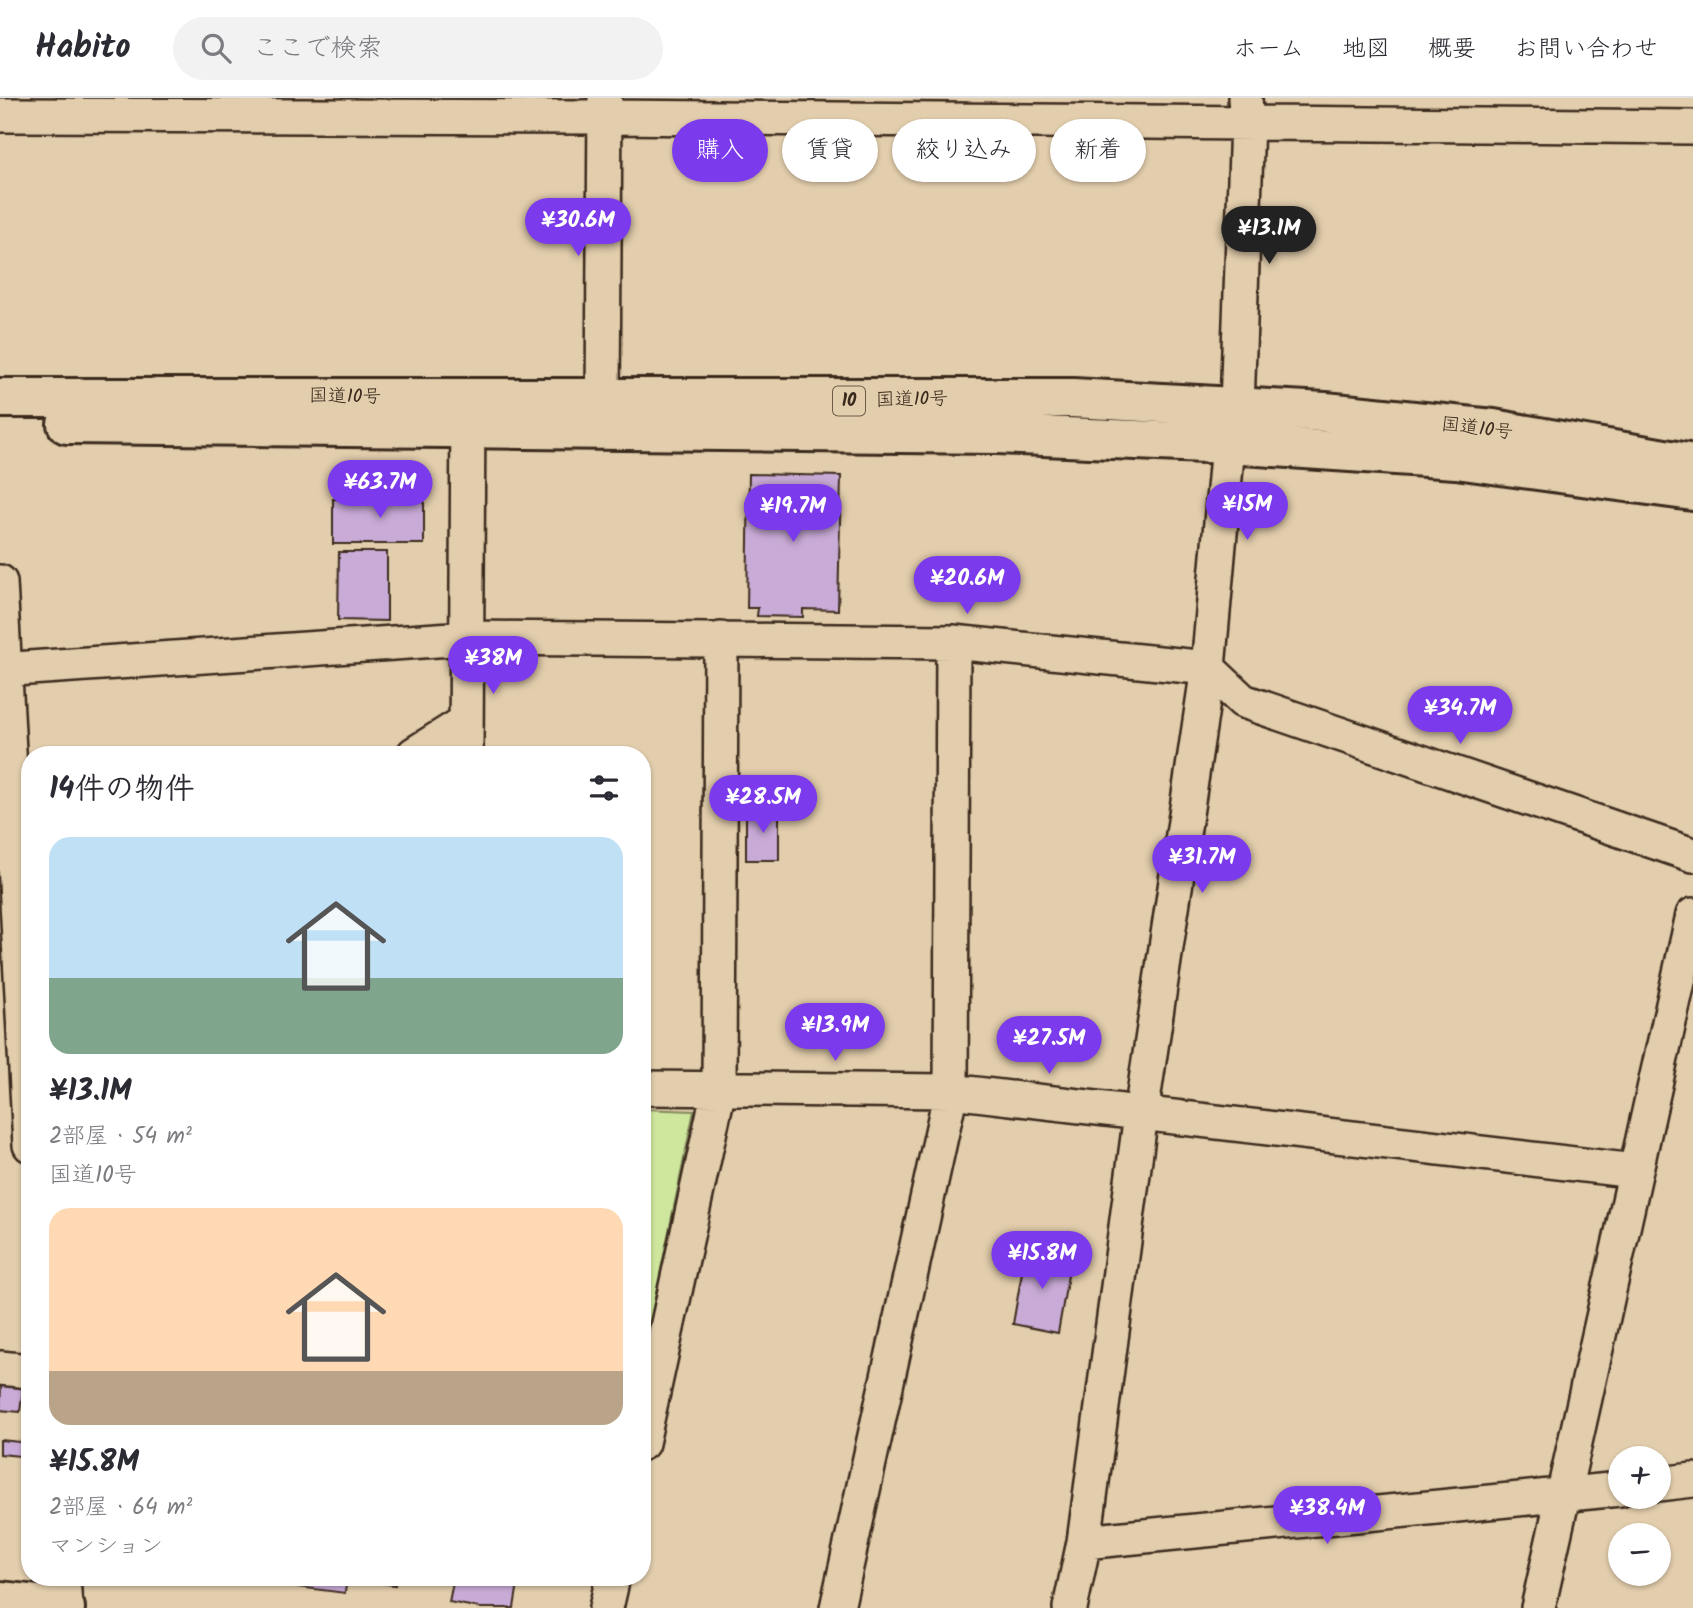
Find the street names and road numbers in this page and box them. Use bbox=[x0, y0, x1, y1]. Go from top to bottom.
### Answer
street label: 国道10号 bbox=[309, 381, 381, 413]
street label: 国道10号 bbox=[876, 384, 948, 416]
road number: 10 bbox=[833, 386, 865, 416]
street label: 国道10号 bbox=[1439, 410, 1515, 448]

